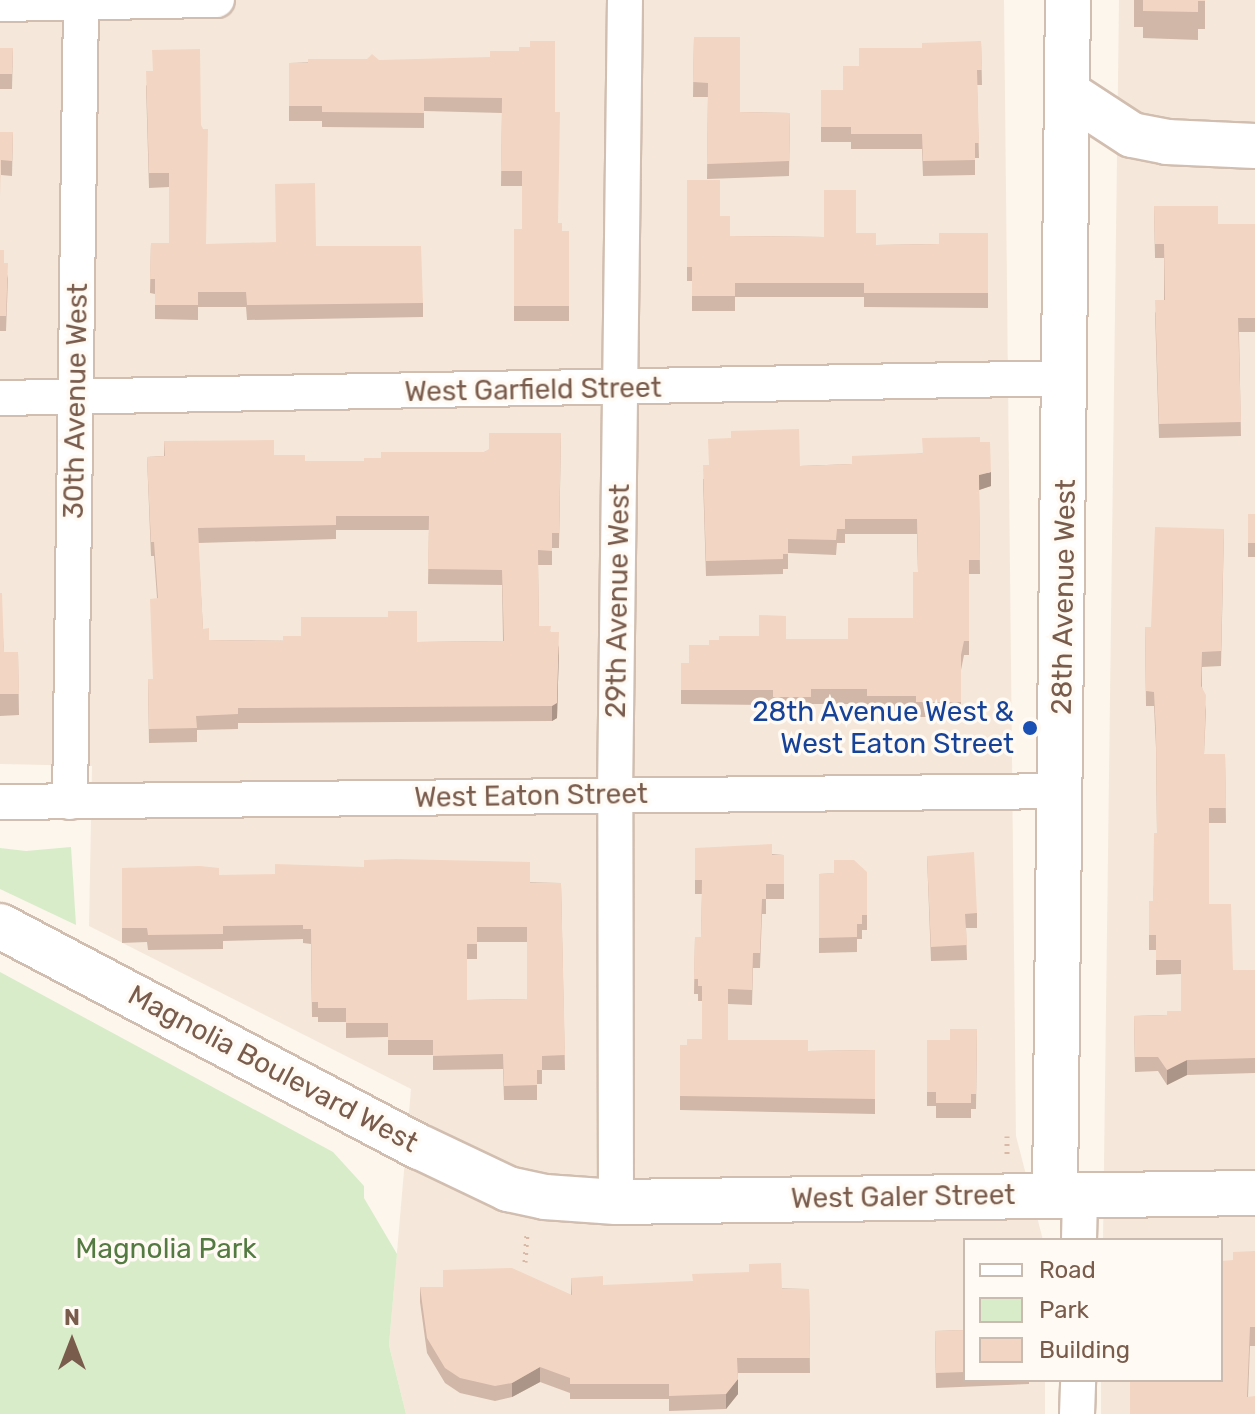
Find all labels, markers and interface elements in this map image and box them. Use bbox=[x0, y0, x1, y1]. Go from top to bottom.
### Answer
street label: 30th Avenue West bbox=[57, 282, 95, 520]
street label: West Garfield Street bbox=[404, 371, 662, 409]
street label: 28th Avenue West bbox=[1045, 478, 1083, 716]
street label: 29th Avenue West bbox=[599, 483, 637, 719]
place label: 28th Avenue West & West Eaton Street bbox=[751, 695, 1014, 761]
marker: 28th Avenue West & West Eaton Street bbox=[1021, 719, 1039, 737]
street label: West Eaton Street bbox=[414, 777, 648, 815]
street label: Magnolia Boulevard West bbox=[122, 978, 424, 1160]
street label: West Galer Street bbox=[790, 1178, 1016, 1216]
park label: Magnolia Park bbox=[75, 1232, 257, 1266]
legend bbox=[963, 1238, 1223, 1382]
text: Road bbox=[1039, 1256, 1096, 1284]
text: Park bbox=[1039, 1296, 1089, 1324]
north arrow bbox=[32, 1302, 112, 1382]
text: N bbox=[64, 1304, 80, 1331]
text: Building bbox=[1039, 1336, 1130, 1364]

